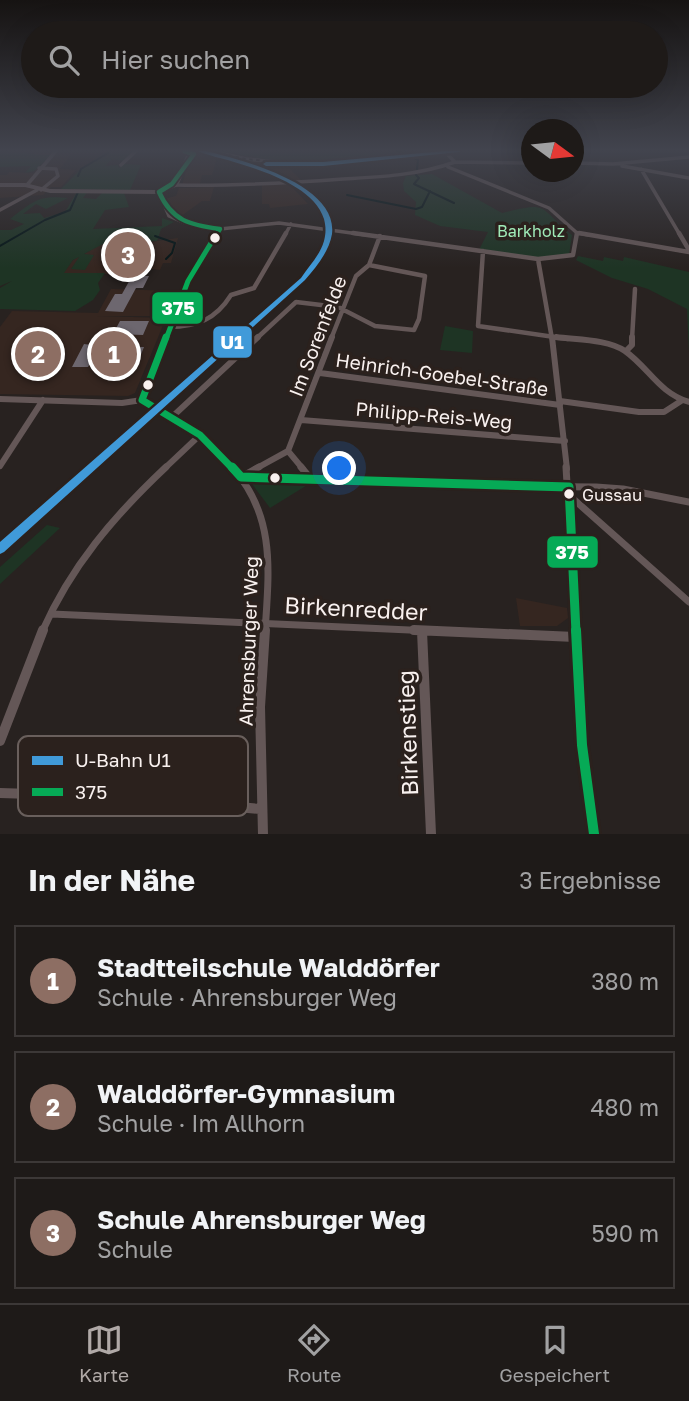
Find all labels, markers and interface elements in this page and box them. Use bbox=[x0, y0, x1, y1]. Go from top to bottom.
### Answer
search box bbox=[21, 21, 668, 98]
icon: search bbox=[45, 41, 83, 79]
text: Hier suchen bbox=[101, 44, 250, 75]
north arrow bbox=[521, 119, 584, 182]
park label: Barkholz bbox=[497, 221, 565, 241]
pin: 3 bbox=[105, 229, 151, 281]
unlabelled marker bbox=[208, 231, 222, 245]
street label: Im Sorenfelde bbox=[283, 272, 351, 400]
line badge: 375 bbox=[151, 291, 204, 325]
text: 375 bbox=[161, 296, 195, 319]
line badge: U1 bbox=[212, 325, 253, 359]
pin: 2 bbox=[15, 328, 61, 380]
pin: 1 bbox=[91, 328, 137, 380]
text: U1 bbox=[220, 330, 244, 353]
street label: Heinrich-Goebel-Straße bbox=[334, 348, 550, 400]
unlabelled marker bbox=[141, 378, 155, 392]
street label: Philipp-Reis-Weg bbox=[355, 397, 513, 433]
your location bbox=[322, 451, 356, 485]
unlabelled marker bbox=[268, 471, 282, 485]
place label: Gussau bbox=[582, 484, 642, 505]
marker: Gussau bbox=[562, 487, 576, 501]
line badge: 375 bbox=[546, 535, 599, 569]
text: 375 bbox=[555, 540, 589, 563]
street label: Ahrensburger Weg bbox=[234, 556, 262, 726]
street label: Birkenredder bbox=[284, 590, 428, 626]
street label: Birkenstieg bbox=[391, 670, 423, 796]
legend bbox=[18, 736, 248, 816]
text: U-Bahn U1 bbox=[75, 748, 171, 771]
text: 375 bbox=[75, 780, 107, 803]
text: In der Nähe bbox=[28, 862, 195, 898]
text: 3 Ergebnisse bbox=[519, 866, 661, 894]
text: Stadtteilschule Walddörfer bbox=[97, 952, 440, 983]
text: 1 bbox=[47, 967, 59, 995]
text: 380 m bbox=[591, 967, 659, 995]
text: Schule · Ahrensburger Weg bbox=[97, 983, 397, 1011]
text: Walddörfer-Gymnasium bbox=[97, 1078, 395, 1109]
text: 2 bbox=[46, 1093, 60, 1121]
text: 480 m bbox=[591, 1093, 659, 1121]
text: Schule · Im Allhorn bbox=[97, 1109, 305, 1137]
text: Schule Ahrensburger Weg bbox=[97, 1204, 426, 1235]
text: 3 bbox=[46, 1219, 60, 1247]
text: 590 m bbox=[591, 1219, 659, 1247]
text: Schule bbox=[97, 1235, 173, 1263]
tab: Karte bbox=[79, 1321, 129, 1386]
tab: Route bbox=[287, 1321, 341, 1386]
tab: Gespeichert bbox=[499, 1321, 610, 1386]

